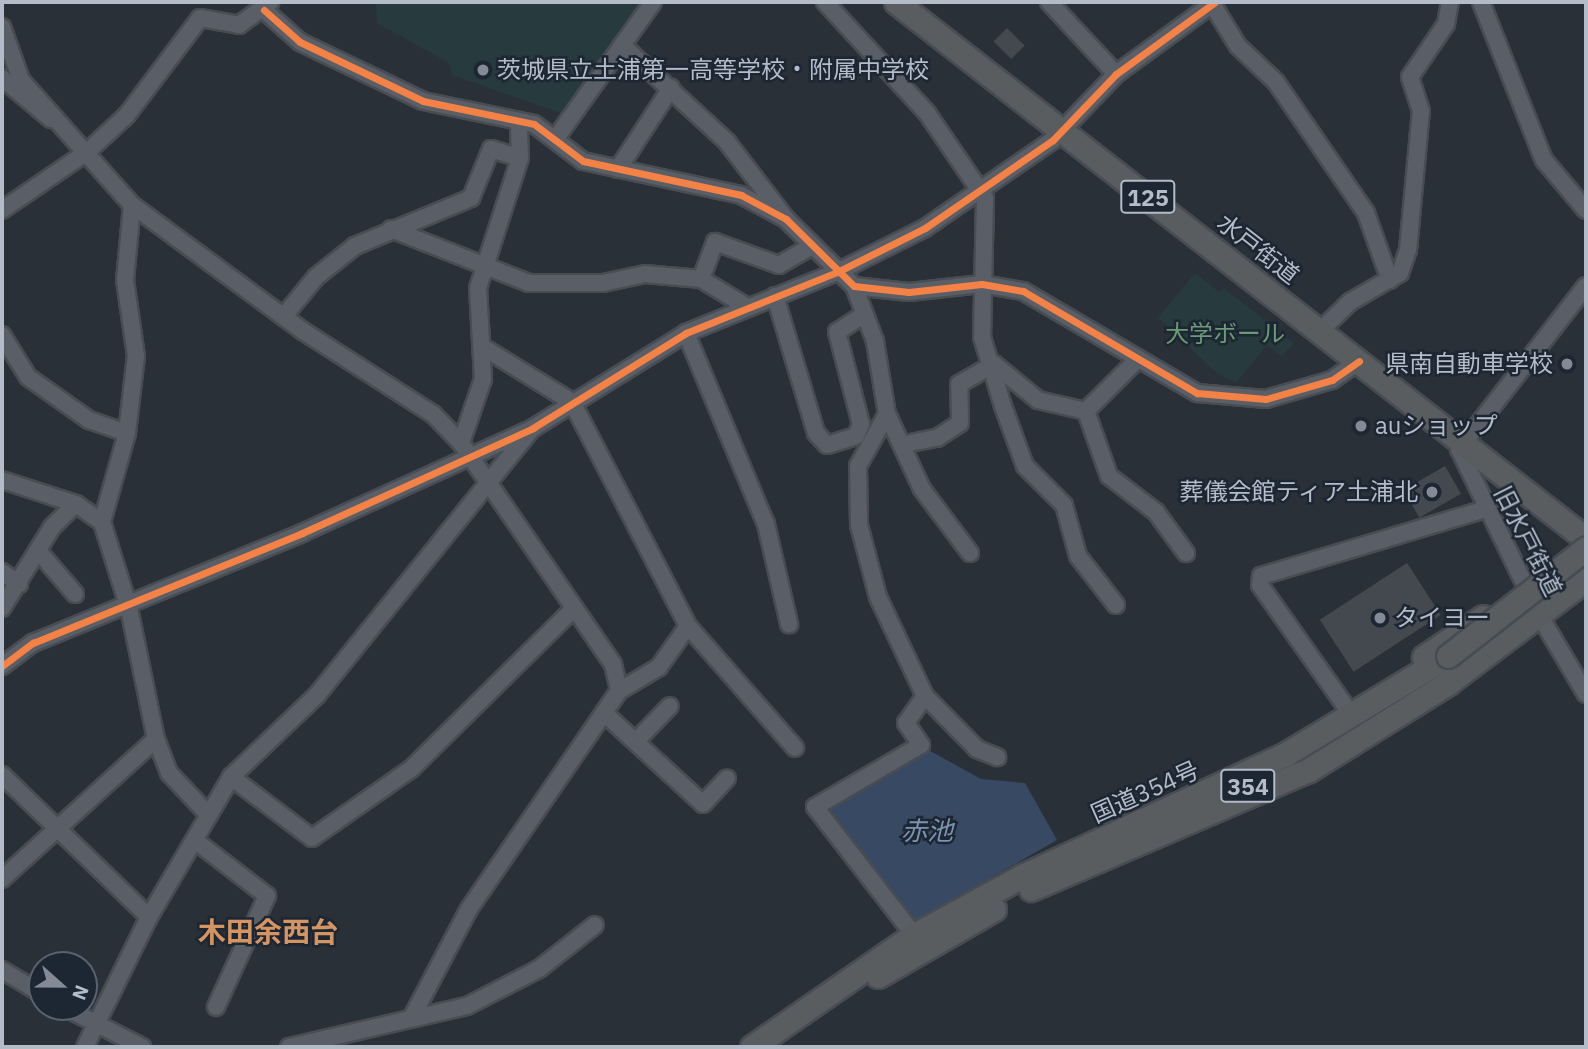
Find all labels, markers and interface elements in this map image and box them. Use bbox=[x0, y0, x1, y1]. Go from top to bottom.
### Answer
place label: 茨城県立土浦第一高等学校・附属中学校 bbox=[497, 56, 929, 84]
marker: 茨城県立土浦第一高等学校・附属中学校 bbox=[475, 62, 491, 78]
road number: 125 bbox=[1120, 178, 1176, 216]
street label: 水戸街道 bbox=[1211, 208, 1305, 290]
park label: 大学ボール bbox=[1165, 320, 1285, 348]
place label: 県南自動車学校 bbox=[1385, 350, 1553, 378]
marker: 県南自動車学校 bbox=[1559, 356, 1575, 372]
place label: auショップ bbox=[1375, 412, 1497, 440]
marker: auショップ bbox=[1353, 418, 1369, 434]
place label: 葬儀会館ティア土浦北 bbox=[1178, 478, 1418, 506]
street label: 旧水戸街道 bbox=[1488, 481, 1568, 601]
marker: 葬儀会館ティア土浦北 bbox=[1424, 484, 1440, 500]
place label: タイヨー bbox=[1394, 604, 1490, 632]
marker: タイヨー bbox=[1372, 610, 1388, 626]
street label: 国道354号 bbox=[1087, 755, 1203, 829]
road number: 354 bbox=[1220, 766, 1276, 806]
water label: 赤池 bbox=[901, 815, 953, 847]
district label: 木田余西台 bbox=[198, 915, 338, 949]
north arrow bbox=[28, 951, 98, 1021]
text: N bbox=[67, 982, 94, 1004]

